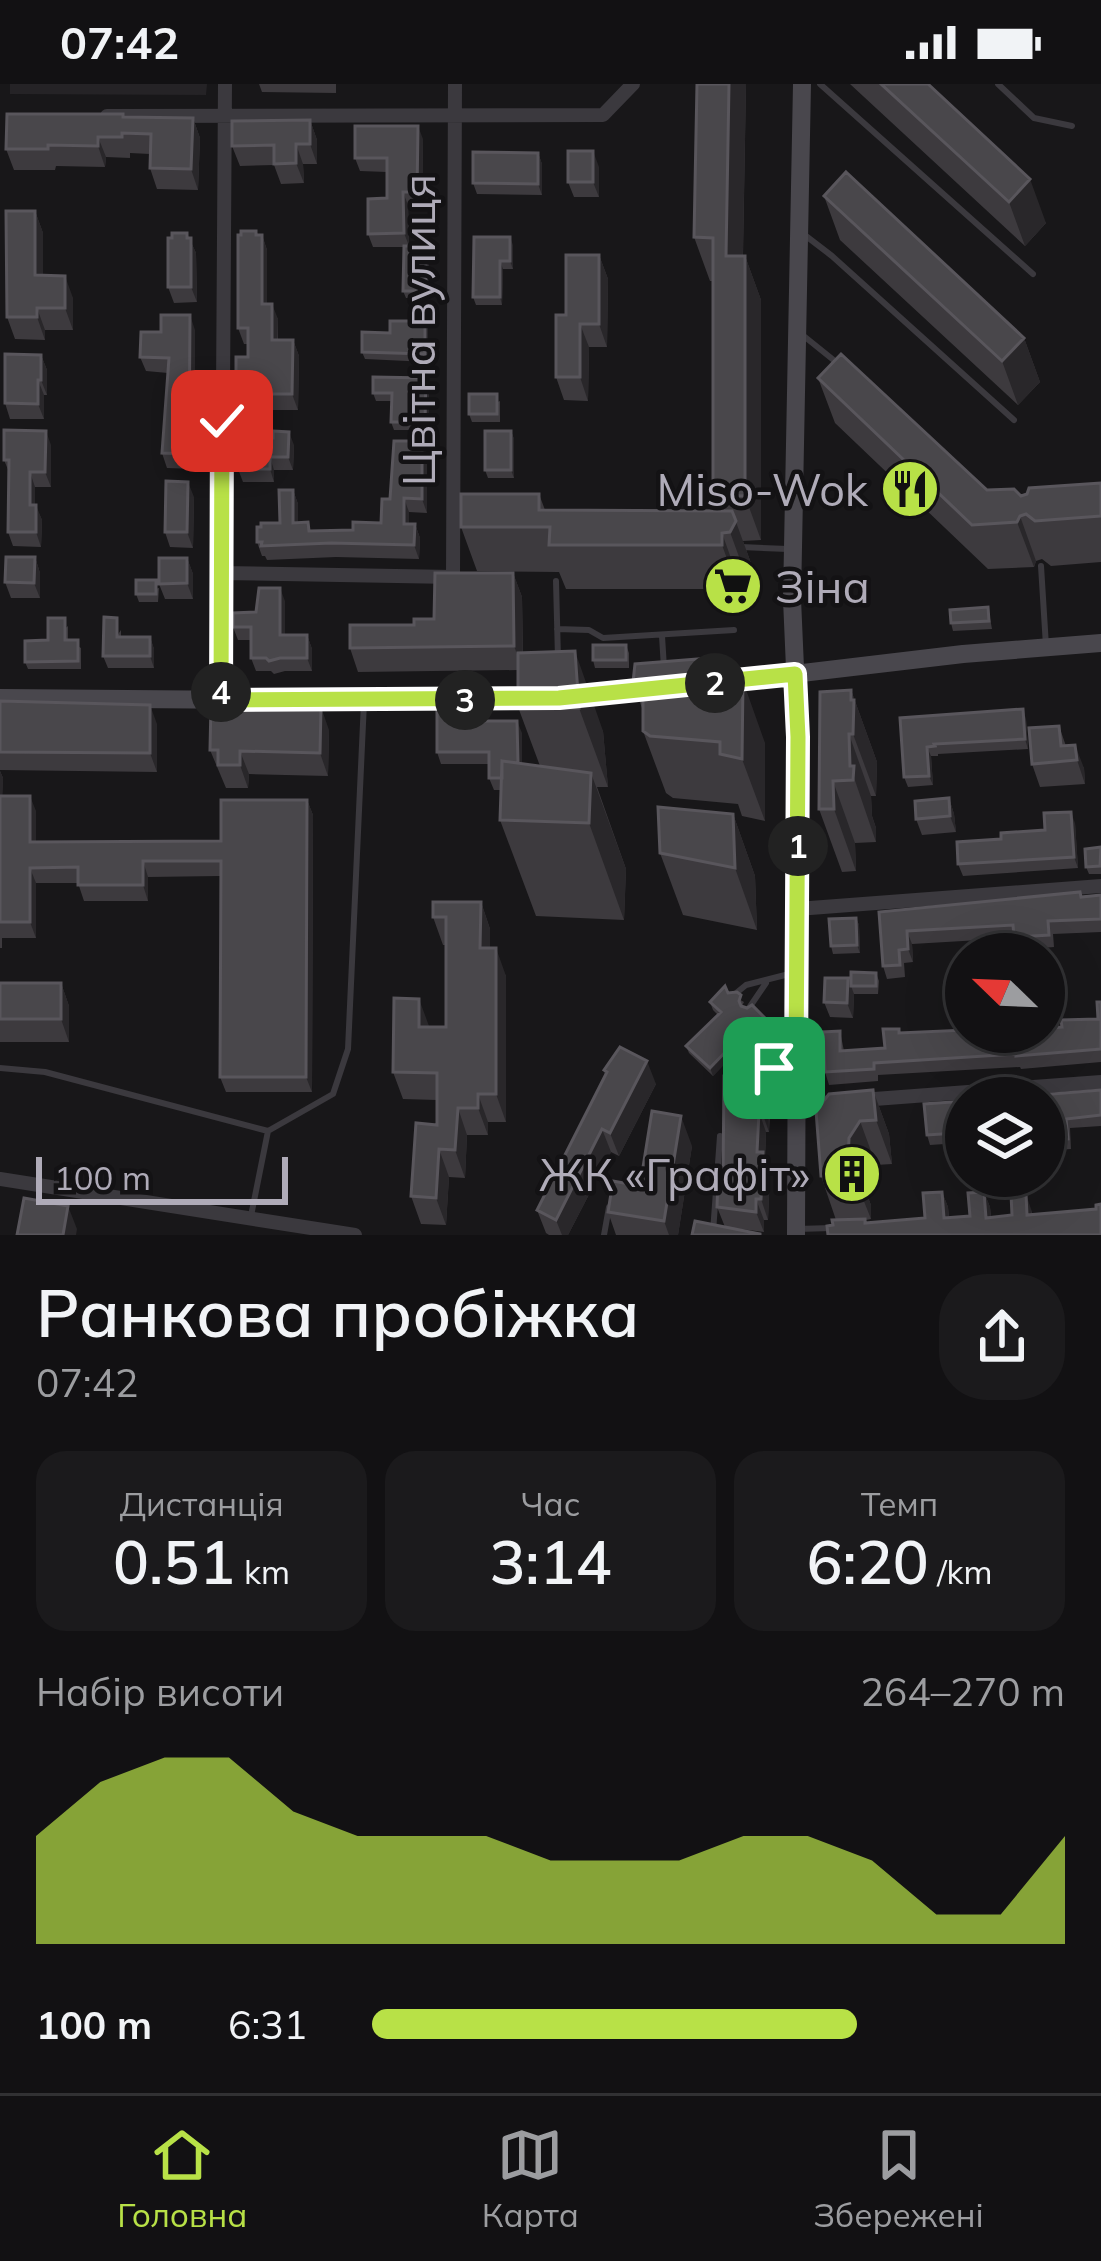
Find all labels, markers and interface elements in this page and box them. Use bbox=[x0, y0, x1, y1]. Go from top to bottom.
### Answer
text: 07:42 bbox=[60, 14, 179, 70]
street label: Цвітна вулиця bbox=[390, 174, 446, 486]
pin bbox=[171, 370, 273, 472]
icon: check bbox=[189, 388, 255, 454]
restaurant icon: Miso-Wok bbox=[879, 458, 941, 520]
place label: Miso-Wok bbox=[657, 461, 869, 517]
supermarket icon: Зіна bbox=[702, 555, 764, 617]
place label: Зіна bbox=[775, 558, 870, 614]
pin: 2 bbox=[685, 653, 745, 713]
pin: 4 bbox=[191, 662, 251, 722]
text: 2 bbox=[705, 662, 725, 703]
pin: 3 bbox=[435, 670, 495, 730]
text: 4 bbox=[211, 671, 231, 712]
text: 3 bbox=[455, 679, 475, 720]
pin: 1 bbox=[768, 816, 828, 876]
text: 1 bbox=[788, 825, 808, 866]
north arrow bbox=[945, 933, 1065, 1053]
map controls bbox=[945, 933, 1065, 1197]
pin bbox=[723, 1017, 825, 1119]
icon: arrive bbox=[741, 1035, 807, 1101]
button: layers bbox=[945, 1077, 1065, 1197]
building icon: ЖК «Графіт» bbox=[821, 1143, 883, 1205]
place label: ЖК «Графіт» bbox=[539, 1146, 810, 1202]
scale bar bbox=[36, 1151, 288, 1204]
text: 100 m bbox=[54, 1157, 151, 1198]
text: Ранкова пробіжка bbox=[36, 1271, 639, 1354]
button: share bbox=[939, 1274, 1065, 1400]
text: 07:42 bbox=[36, 1358, 139, 1407]
text: Дистанція bbox=[119, 1483, 284, 1524]
text: Час bbox=[521, 1483, 580, 1524]
text: Темп bbox=[861, 1483, 938, 1524]
text: 0.51 bbox=[113, 1524, 235, 1599]
text: 3:14 bbox=[489, 1524, 612, 1599]
text: 6:20 bbox=[806, 1524, 929, 1599]
text: km bbox=[235, 1551, 290, 1592]
text: /km bbox=[929, 1551, 993, 1592]
text: Набір висоти bbox=[36, 1667, 284, 1716]
text: 264–270 m bbox=[860, 1667, 1065, 1716]
text: 100 m bbox=[36, 2000, 152, 2049]
text: 6:31 bbox=[228, 2000, 307, 2049]
tab: Головна bbox=[117, 2122, 247, 2235]
tab: Карта bbox=[482, 2122, 579, 2235]
tab: Збережені bbox=[813, 2122, 984, 2235]

